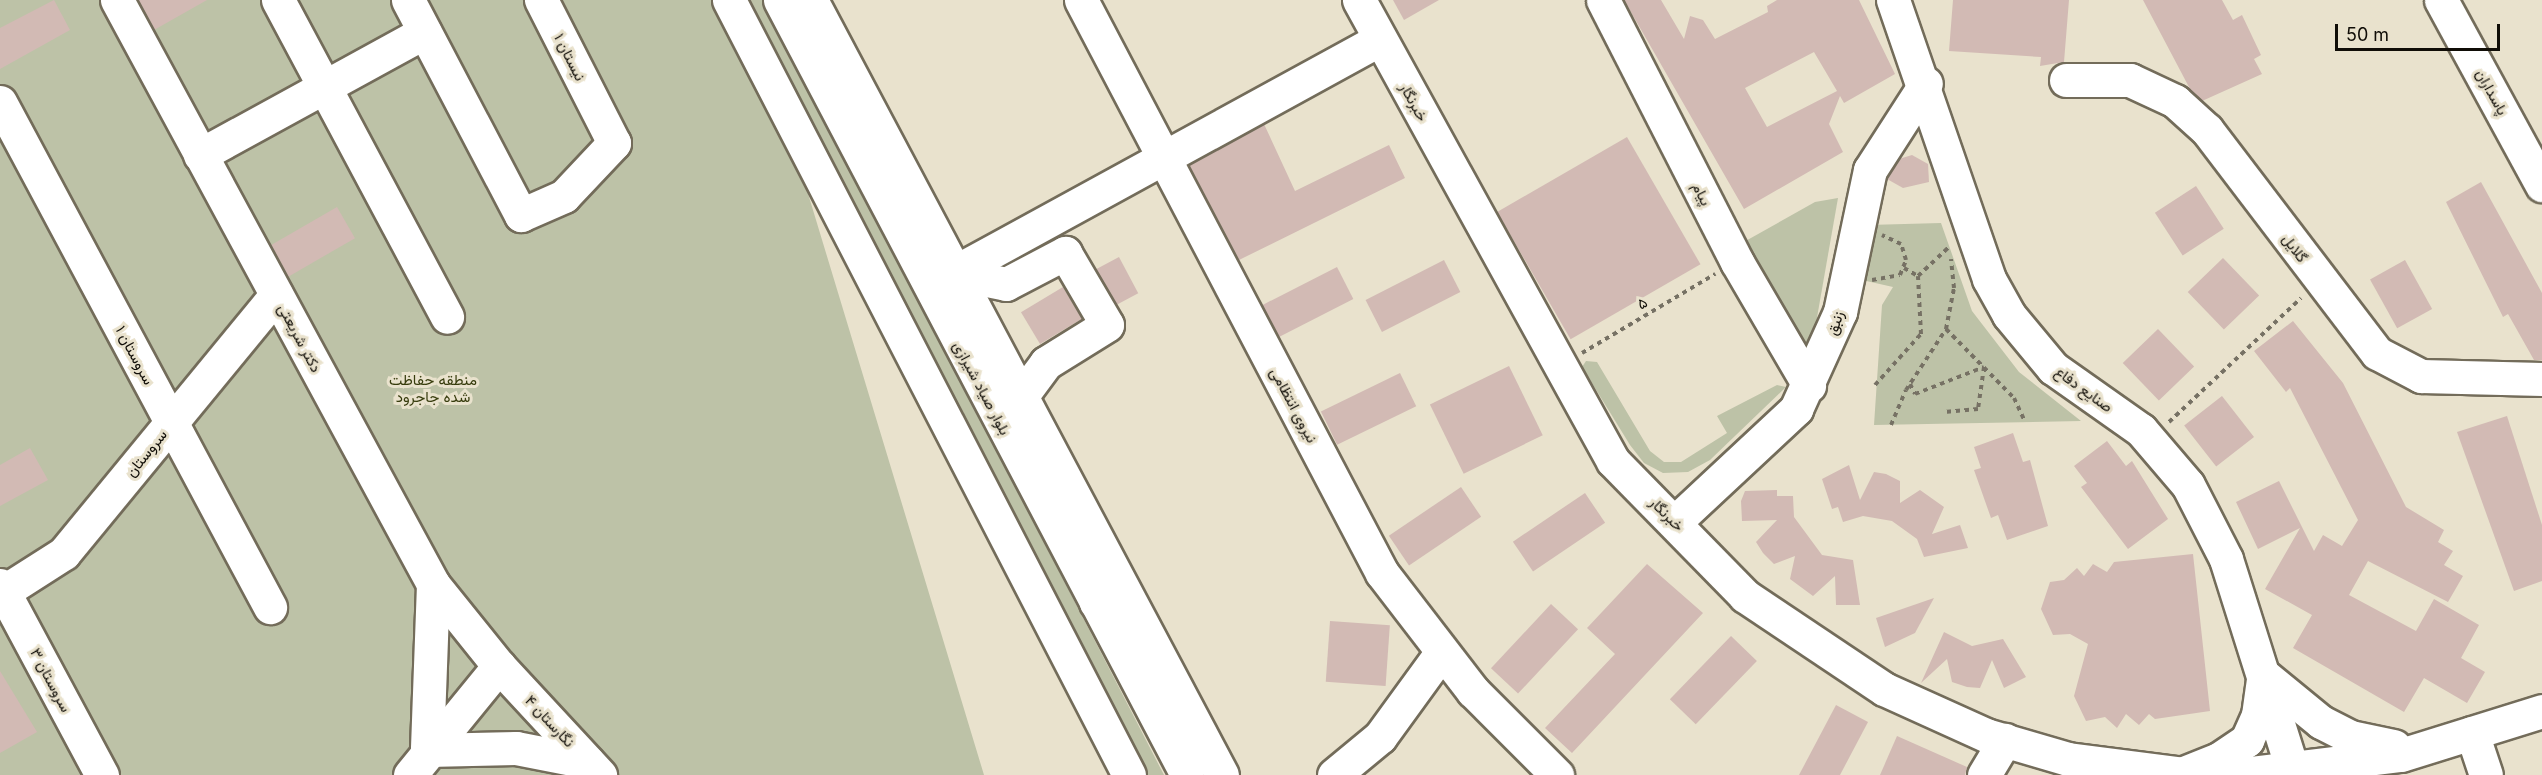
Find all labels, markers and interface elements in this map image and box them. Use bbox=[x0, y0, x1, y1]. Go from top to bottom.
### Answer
scale bar bbox=[2338, 12, 2503, 50]
text: 50 m bbox=[2346, 24, 2389, 45]
street label: نیستان ۱ bbox=[550, 30, 590, 84]
street label: پاسداران bbox=[2472, 66, 2512, 118]
street label: خبرنگار bbox=[1396, 80, 1432, 124]
street label: پیام bbox=[1689, 179, 1715, 209]
street label: گلایل bbox=[2279, 230, 2311, 266]
street label: ۵ bbox=[1634, 293, 1650, 313]
street label: دکتر شریعتی bbox=[274, 301, 326, 375]
street label: زنبق bbox=[1823, 309, 1847, 337]
street label: سروستان ۱ bbox=[112, 322, 158, 388]
street label: بلوار صیاد شیرازی bbox=[950, 338, 1014, 438]
street label: صنایع دفاع bbox=[2052, 362, 2116, 416]
street label: نیروی انتظامی bbox=[1267, 364, 1321, 446]
park label: منطقه حفاظت شده جاجرود bbox=[389, 370, 477, 405]
street label: سروستان bbox=[121, 426, 171, 480]
street label: خبرنگار bbox=[1646, 493, 1688, 535]
street label: سروستان ۳ bbox=[27, 645, 75, 715]
street label: نگارستان ۴ bbox=[522, 691, 578, 751]

